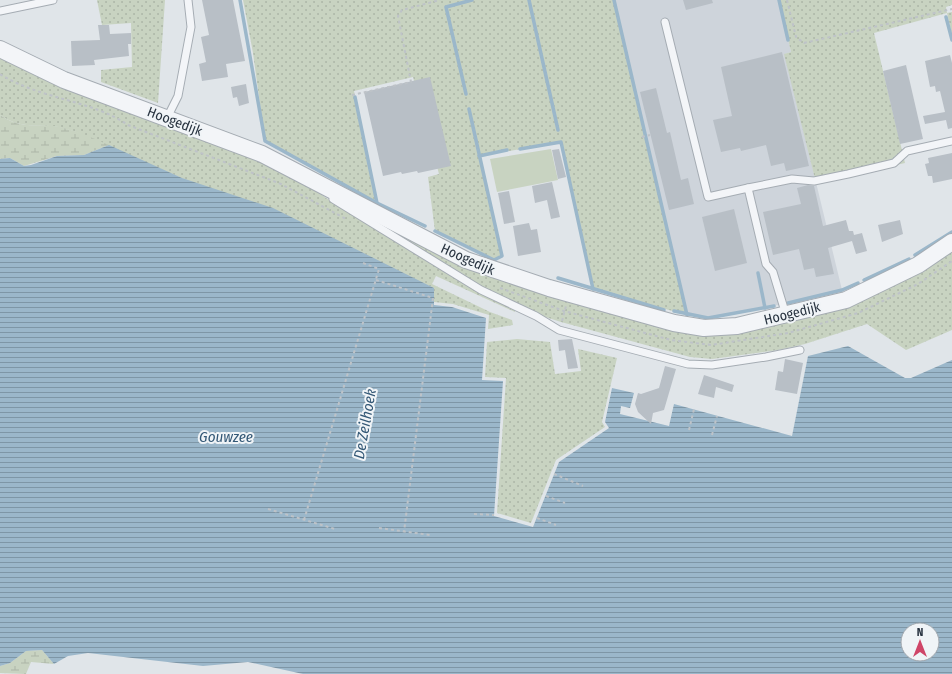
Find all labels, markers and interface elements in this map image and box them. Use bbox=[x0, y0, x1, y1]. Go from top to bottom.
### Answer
street label: Hoogedijk bbox=[145, 103, 205, 140]
street label: Hoogedijk bbox=[438, 240, 498, 279]
street label: Hoogedijk bbox=[762, 298, 823, 329]
water label: De Zeilhoek bbox=[350, 387, 380, 461]
water label: Gouwzee bbox=[199, 428, 253, 446]
north arrow bbox=[900, 622, 940, 662]
text: N bbox=[917, 626, 923, 639]

